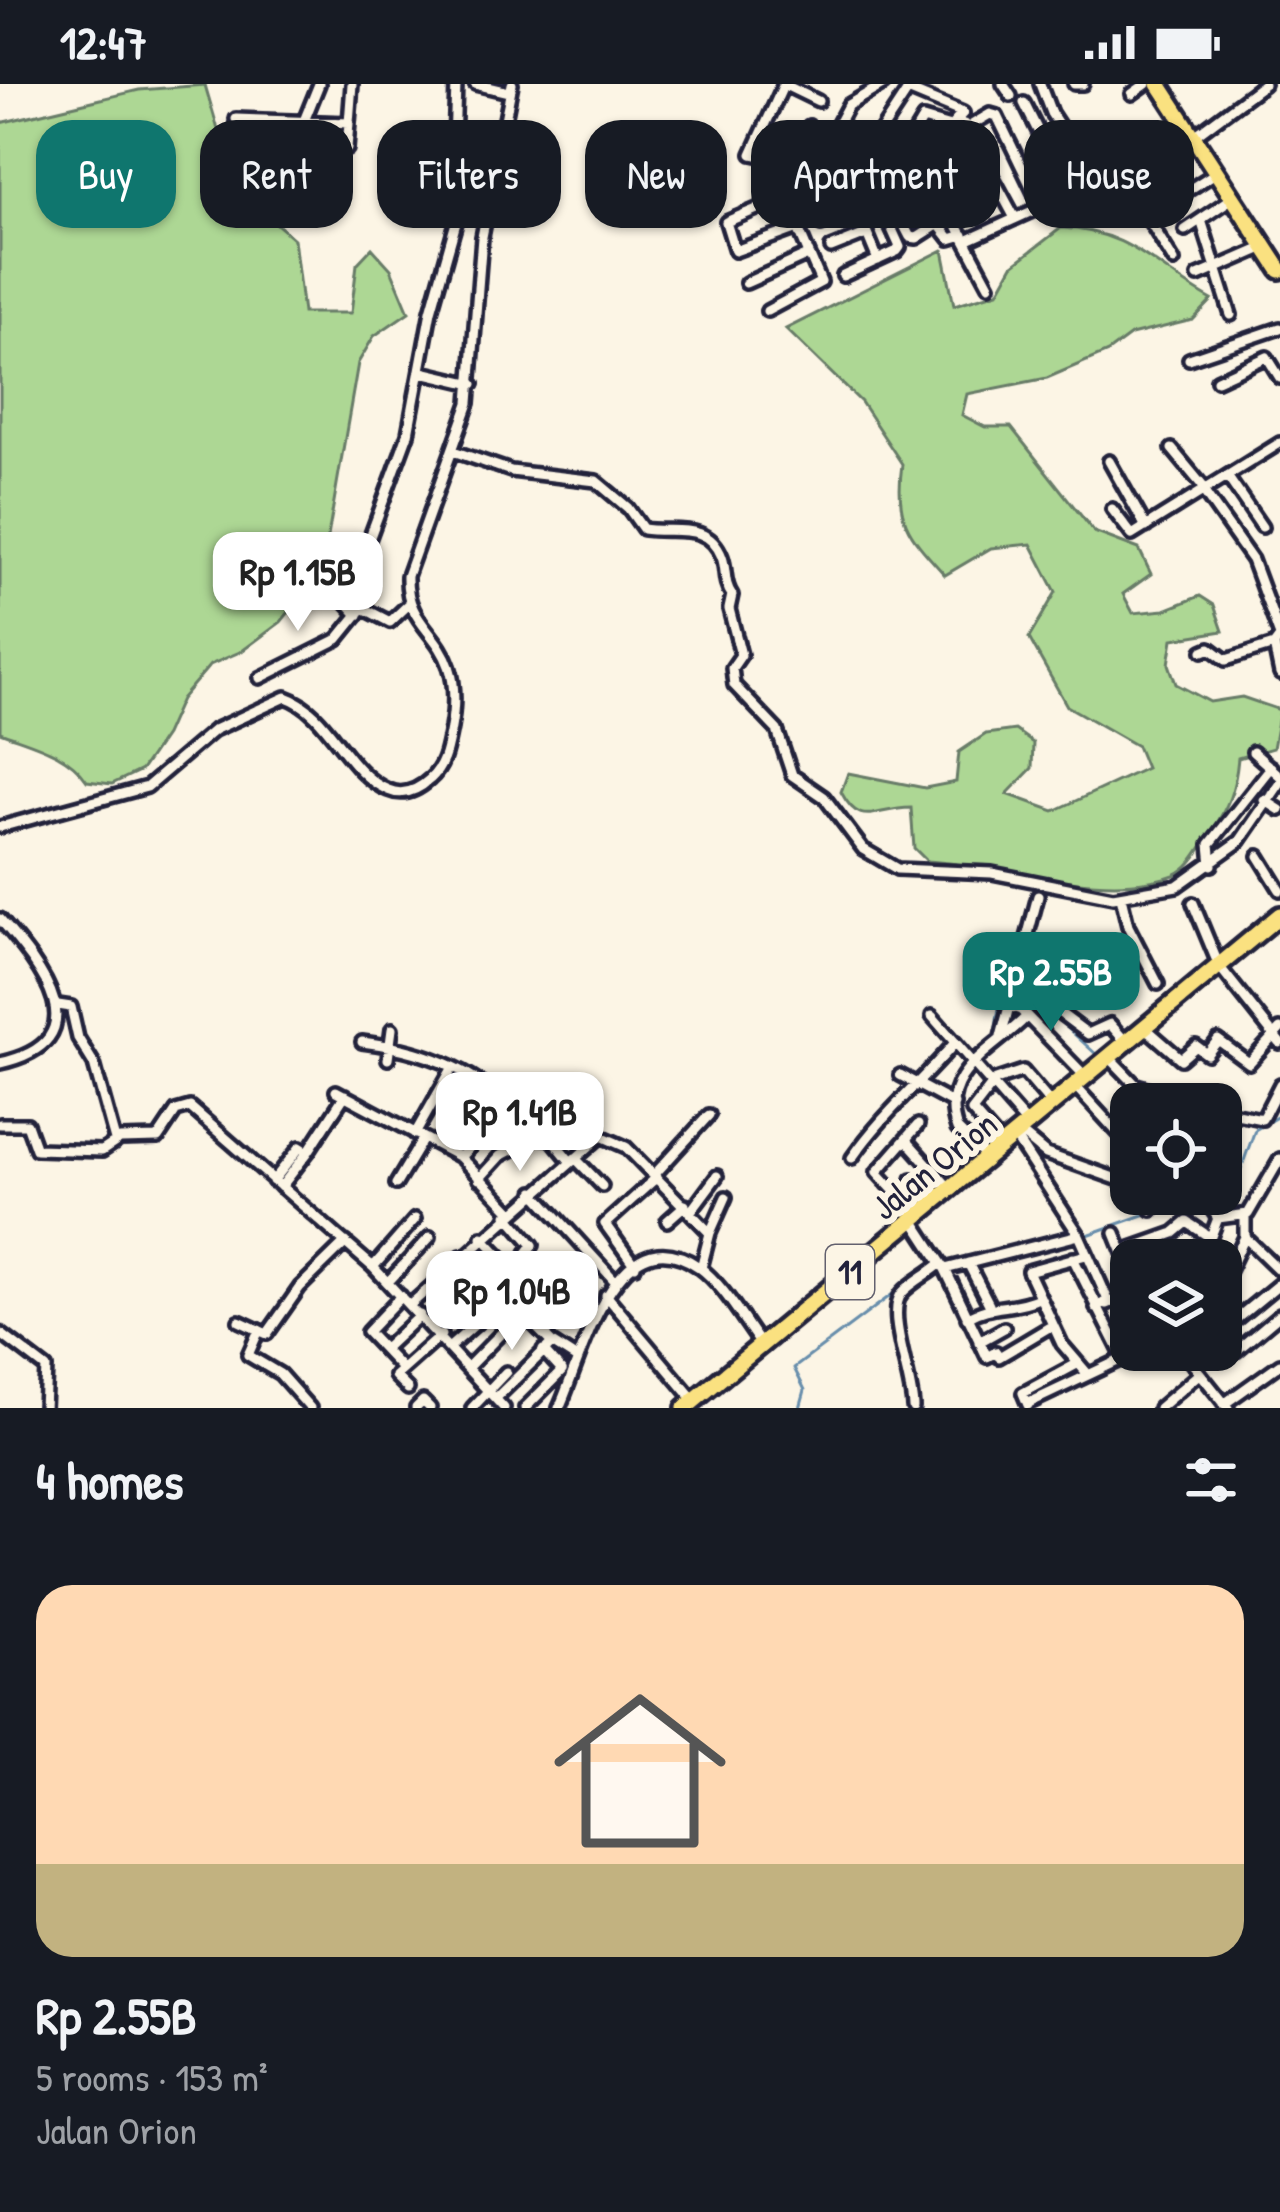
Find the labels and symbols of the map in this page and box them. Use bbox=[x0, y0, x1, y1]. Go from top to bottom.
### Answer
pin: Rp 1.15B bbox=[174, 532, 422, 634]
pin: Rp 2.55B bbox=[927, 932, 1175, 1034]
pin: Rp 1.41B bbox=[396, 1072, 644, 1174]
street label: Jalan Orion bbox=[861, 1099, 1007, 1230]
road number: 11 bbox=[826, 1245, 874, 1299]
pin: Rp 1.04B bbox=[388, 1251, 636, 1353]

